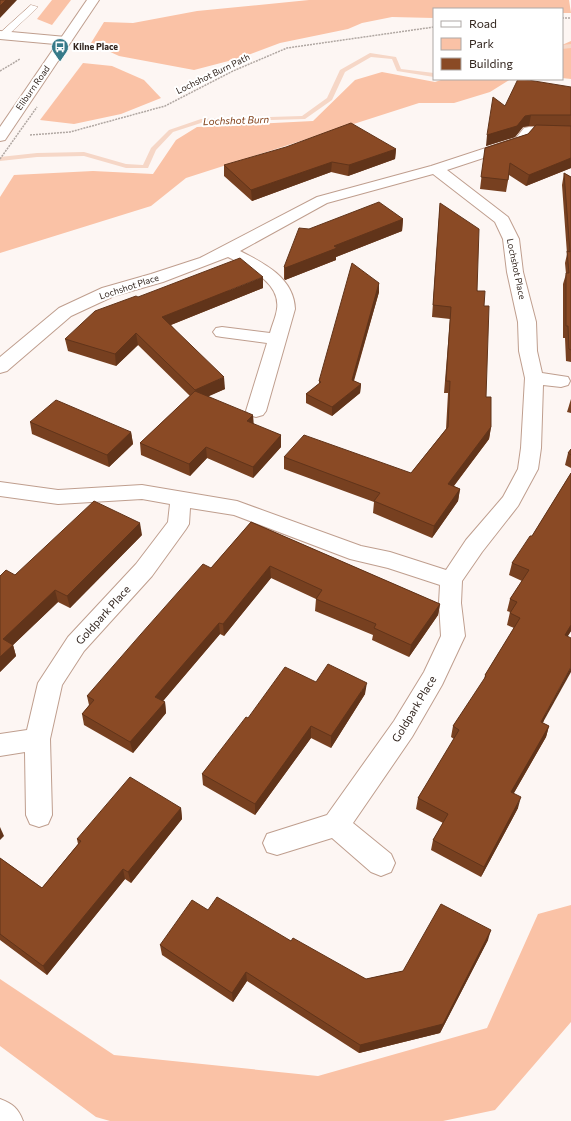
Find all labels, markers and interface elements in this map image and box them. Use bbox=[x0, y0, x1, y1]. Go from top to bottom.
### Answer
legend bbox=[433, 8, 563, 80]
text: Road bbox=[469, 16, 497, 30]
text: Park bbox=[469, 36, 495, 50]
bus stop icon: Kilne Place bbox=[50, 37, 70, 62]
place label: Kilne Place bbox=[73, 41, 118, 52]
street label: Lochshot Burn Path bbox=[174, 51, 251, 96]
text: Building bbox=[469, 56, 513, 70]
street label: Eliburn Road bbox=[13, 63, 52, 112]
water label: Lochshot Burn bbox=[203, 113, 270, 127]
street label: Lochshot Place bbox=[505, 237, 528, 301]
street label: Lochshot Place bbox=[98, 272, 160, 301]
street label: Goldpark Place bbox=[73, 582, 133, 647]
street label: Goldpark Place bbox=[389, 673, 439, 744]

